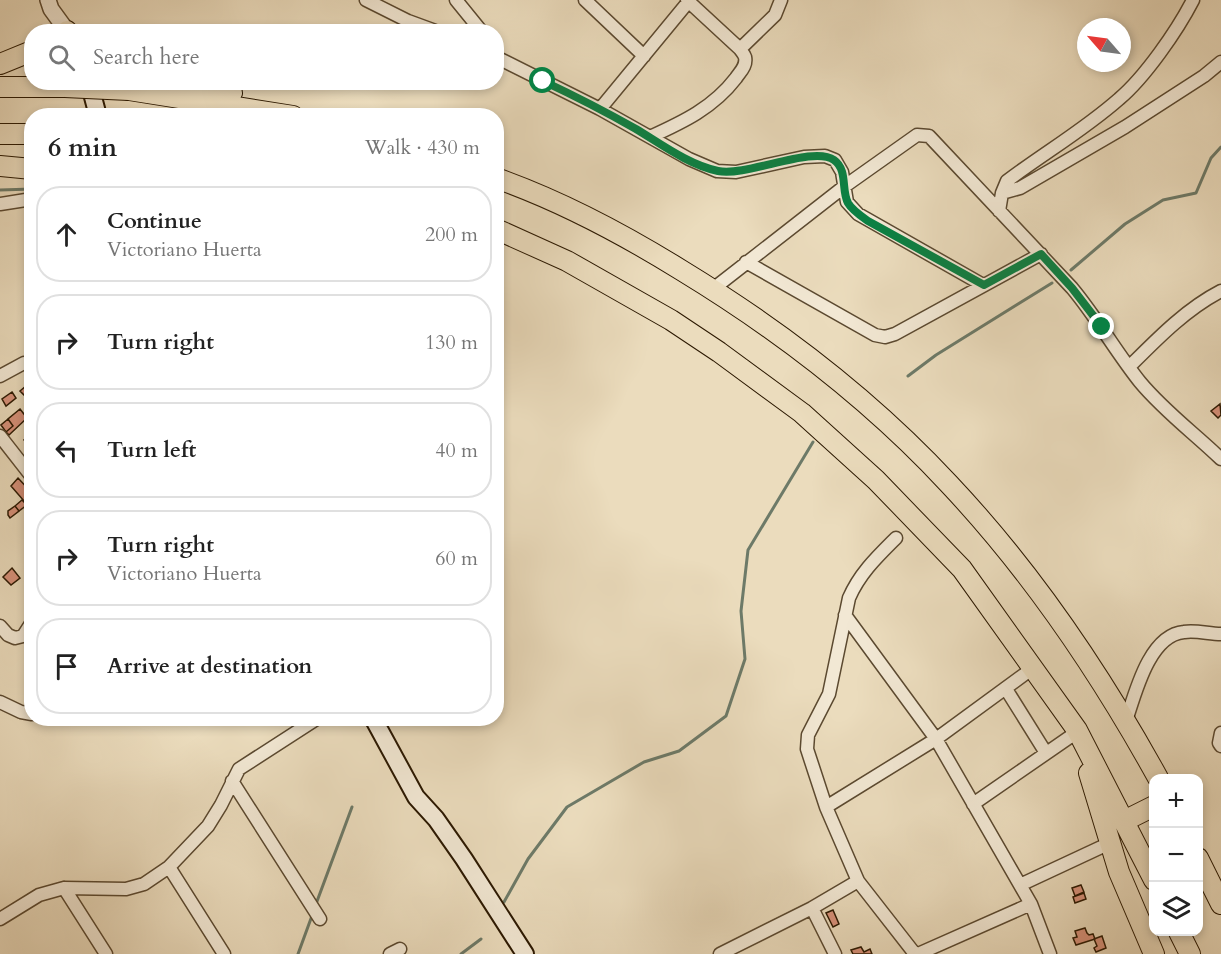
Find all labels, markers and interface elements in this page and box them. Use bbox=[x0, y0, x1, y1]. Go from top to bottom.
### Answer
north arrow bbox=[1077, 18, 1131, 72]
search box bbox=[24, 24, 504, 90]
icon: search bbox=[45, 41, 78, 74]
text: Search here bbox=[93, 42, 200, 72]
route start bbox=[529, 67, 555, 93]
text: 6 min bbox=[48, 130, 117, 165]
text: Walk · 430 m bbox=[365, 134, 480, 161]
text: Continue bbox=[107, 206, 202, 236]
icon: ahead bbox=[50, 218, 83, 251]
text: 200 m bbox=[425, 221, 478, 248]
text: Victoriano Huerta bbox=[107, 236, 262, 263]
route end bbox=[1088, 313, 1114, 339]
icon: right bbox=[50, 326, 83, 359]
text: Turn right bbox=[107, 327, 214, 357]
text: 130 m bbox=[425, 329, 478, 356]
icon: left bbox=[50, 434, 83, 467]
text: Turn left bbox=[107, 435, 196, 465]
text: 40 m bbox=[435, 437, 478, 464]
text: Turn right bbox=[107, 530, 214, 560]
icon: right bbox=[50, 542, 83, 575]
text: 60 m bbox=[435, 545, 478, 572]
text: Victoriano Huerta bbox=[107, 560, 262, 587]
icon: arrive bbox=[50, 650, 83, 683]
text: Arrive at destination bbox=[107, 651, 312, 681]
map controls bbox=[1149, 774, 1203, 936]
button: + bbox=[1149, 774, 1203, 828]
button: − bbox=[1149, 828, 1203, 882]
button: layers bbox=[1149, 882, 1203, 936]

